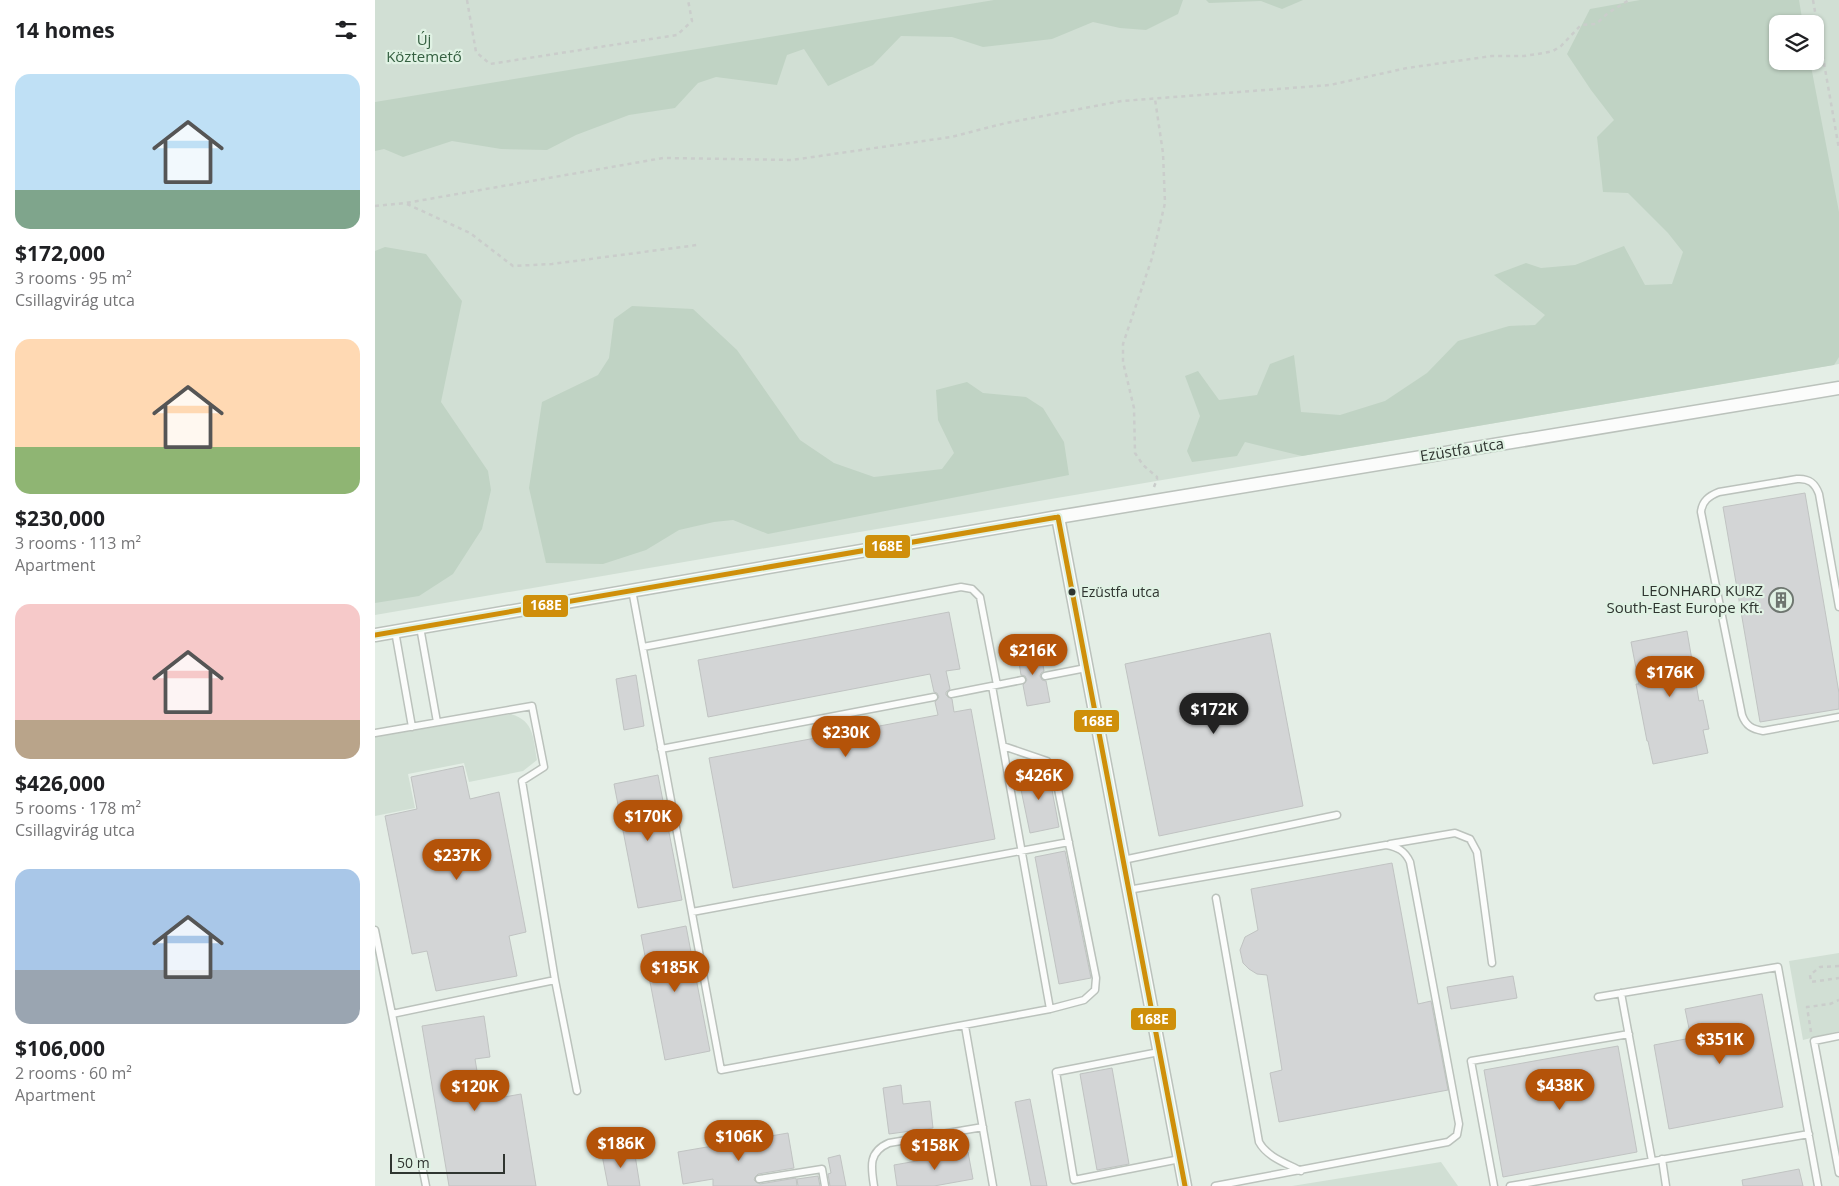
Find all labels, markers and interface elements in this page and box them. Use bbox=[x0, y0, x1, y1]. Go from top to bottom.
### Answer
map controls bbox=[1769, 15, 1824, 70]
button: layers bbox=[1769, 15, 1824, 70]
text: 14 homes bbox=[15, 16, 115, 44]
icon: filters bbox=[332, 16, 360, 44]
park label: Új Köztemető bbox=[386, 29, 462, 66]
icon: home bbox=[143, 107, 233, 197]
text: $172,000 bbox=[15, 239, 105, 267]
text: 3 rooms · 95 m² bbox=[15, 267, 132, 289]
text: Csillagvirág utca bbox=[15, 289, 135, 311]
icon: home bbox=[143, 372, 233, 462]
street label: Ezüstfa utca bbox=[1419, 433, 1505, 465]
text: $230,000 bbox=[15, 504, 105, 532]
text: 3 rooms · 113 m² bbox=[15, 532, 141, 554]
line badge: 168E bbox=[864, 534, 911, 559]
text: 168E bbox=[871, 536, 903, 555]
text: Apartment bbox=[15, 554, 95, 576]
place label: LEONHARD KURZ South-East Europe Kft. bbox=[1606, 580, 1763, 617]
place label: Ezüstfa utca bbox=[1081, 582, 1160, 601]
marker: Ezüstfa utca bbox=[1067, 587, 1077, 597]
building icon: LEONHARD KURZ South-East Europe Kft. bbox=[1768, 587, 1794, 613]
line badge: 168E bbox=[522, 594, 569, 618]
text: 168E bbox=[530, 595, 562, 614]
pin: $216K bbox=[998, 634, 1068, 676]
icon: home bbox=[143, 637, 233, 727]
text: $216K bbox=[1009, 639, 1057, 661]
pin: $176K bbox=[1635, 656, 1705, 698]
text: $176K bbox=[1646, 661, 1694, 683]
pin: $172K bbox=[1179, 692, 1249, 735]
text: $172K bbox=[1190, 698, 1238, 720]
line badge: 168E bbox=[1073, 709, 1120, 733]
text: 168E bbox=[1081, 711, 1113, 730]
pin: $230K bbox=[811, 716, 881, 758]
text: $230K bbox=[822, 721, 870, 743]
pin: $426K bbox=[1004, 758, 1074, 801]
text: $426K bbox=[1015, 764, 1063, 786]
text: $426,000 bbox=[15, 769, 105, 797]
text: 5 rooms · 178 m² bbox=[15, 797, 141, 819]
pin: $170K bbox=[613, 800, 683, 842]
text: $170K bbox=[624, 805, 672, 827]
text: Csillagvirág utca bbox=[15, 819, 135, 841]
pin: $237K bbox=[422, 838, 492, 881]
text: $237K bbox=[433, 844, 481, 866]
icon: home bbox=[143, 902, 233, 992]
pin: $185K bbox=[640, 950, 710, 993]
text: $185K bbox=[651, 956, 699, 978]
line badge: 168E bbox=[1130, 1007, 1177, 1031]
text: 168E bbox=[1137, 1009, 1169, 1028]
pin: $351K bbox=[1685, 1022, 1755, 1065]
text: $351K bbox=[1696, 1028, 1744, 1050]
text: $106,000 bbox=[15, 1034, 105, 1062]
text: 2 rooms · 60 m² bbox=[15, 1062, 132, 1084]
pin: $438K bbox=[1525, 1068, 1595, 1111]
pin: $120K bbox=[440, 1070, 510, 1112]
text: $438K bbox=[1536, 1074, 1584, 1096]
text: $120K bbox=[451, 1075, 499, 1097]
text: Apartment bbox=[15, 1084, 95, 1106]
pin: $106K bbox=[704, 1120, 774, 1162]
text: $106K bbox=[715, 1125, 763, 1147]
pin: $186K bbox=[586, 1126, 656, 1169]
pin: $158K bbox=[900, 1128, 970, 1171]
text: $186K bbox=[597, 1132, 645, 1154]
text: $158K bbox=[911, 1134, 959, 1156]
scale bar bbox=[390, 1151, 505, 1174]
text: 50 m bbox=[397, 1153, 430, 1172]

